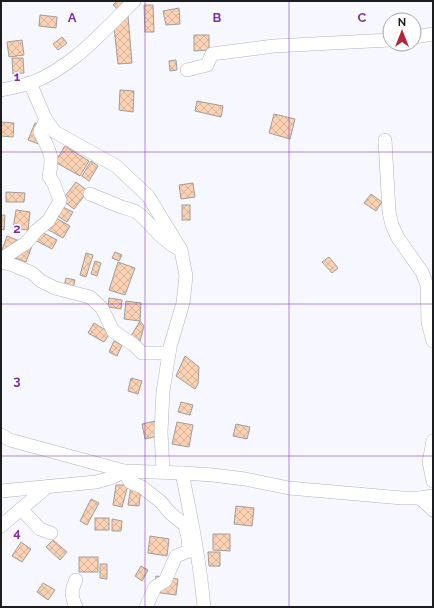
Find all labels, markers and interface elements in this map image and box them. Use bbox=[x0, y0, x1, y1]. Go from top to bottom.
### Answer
text: A bbox=[68, 10, 77, 25]
text: B bbox=[213, 10, 222, 25]
text: C bbox=[358, 10, 367, 25]
north arrow bbox=[382, 12, 422, 52]
text: N bbox=[398, 16, 406, 29]
text: 1 bbox=[14, 69, 21, 84]
text: 2 bbox=[13, 221, 21, 236]
text: 3 bbox=[13, 373, 21, 388]
text: 4 bbox=[13, 525, 21, 540]

